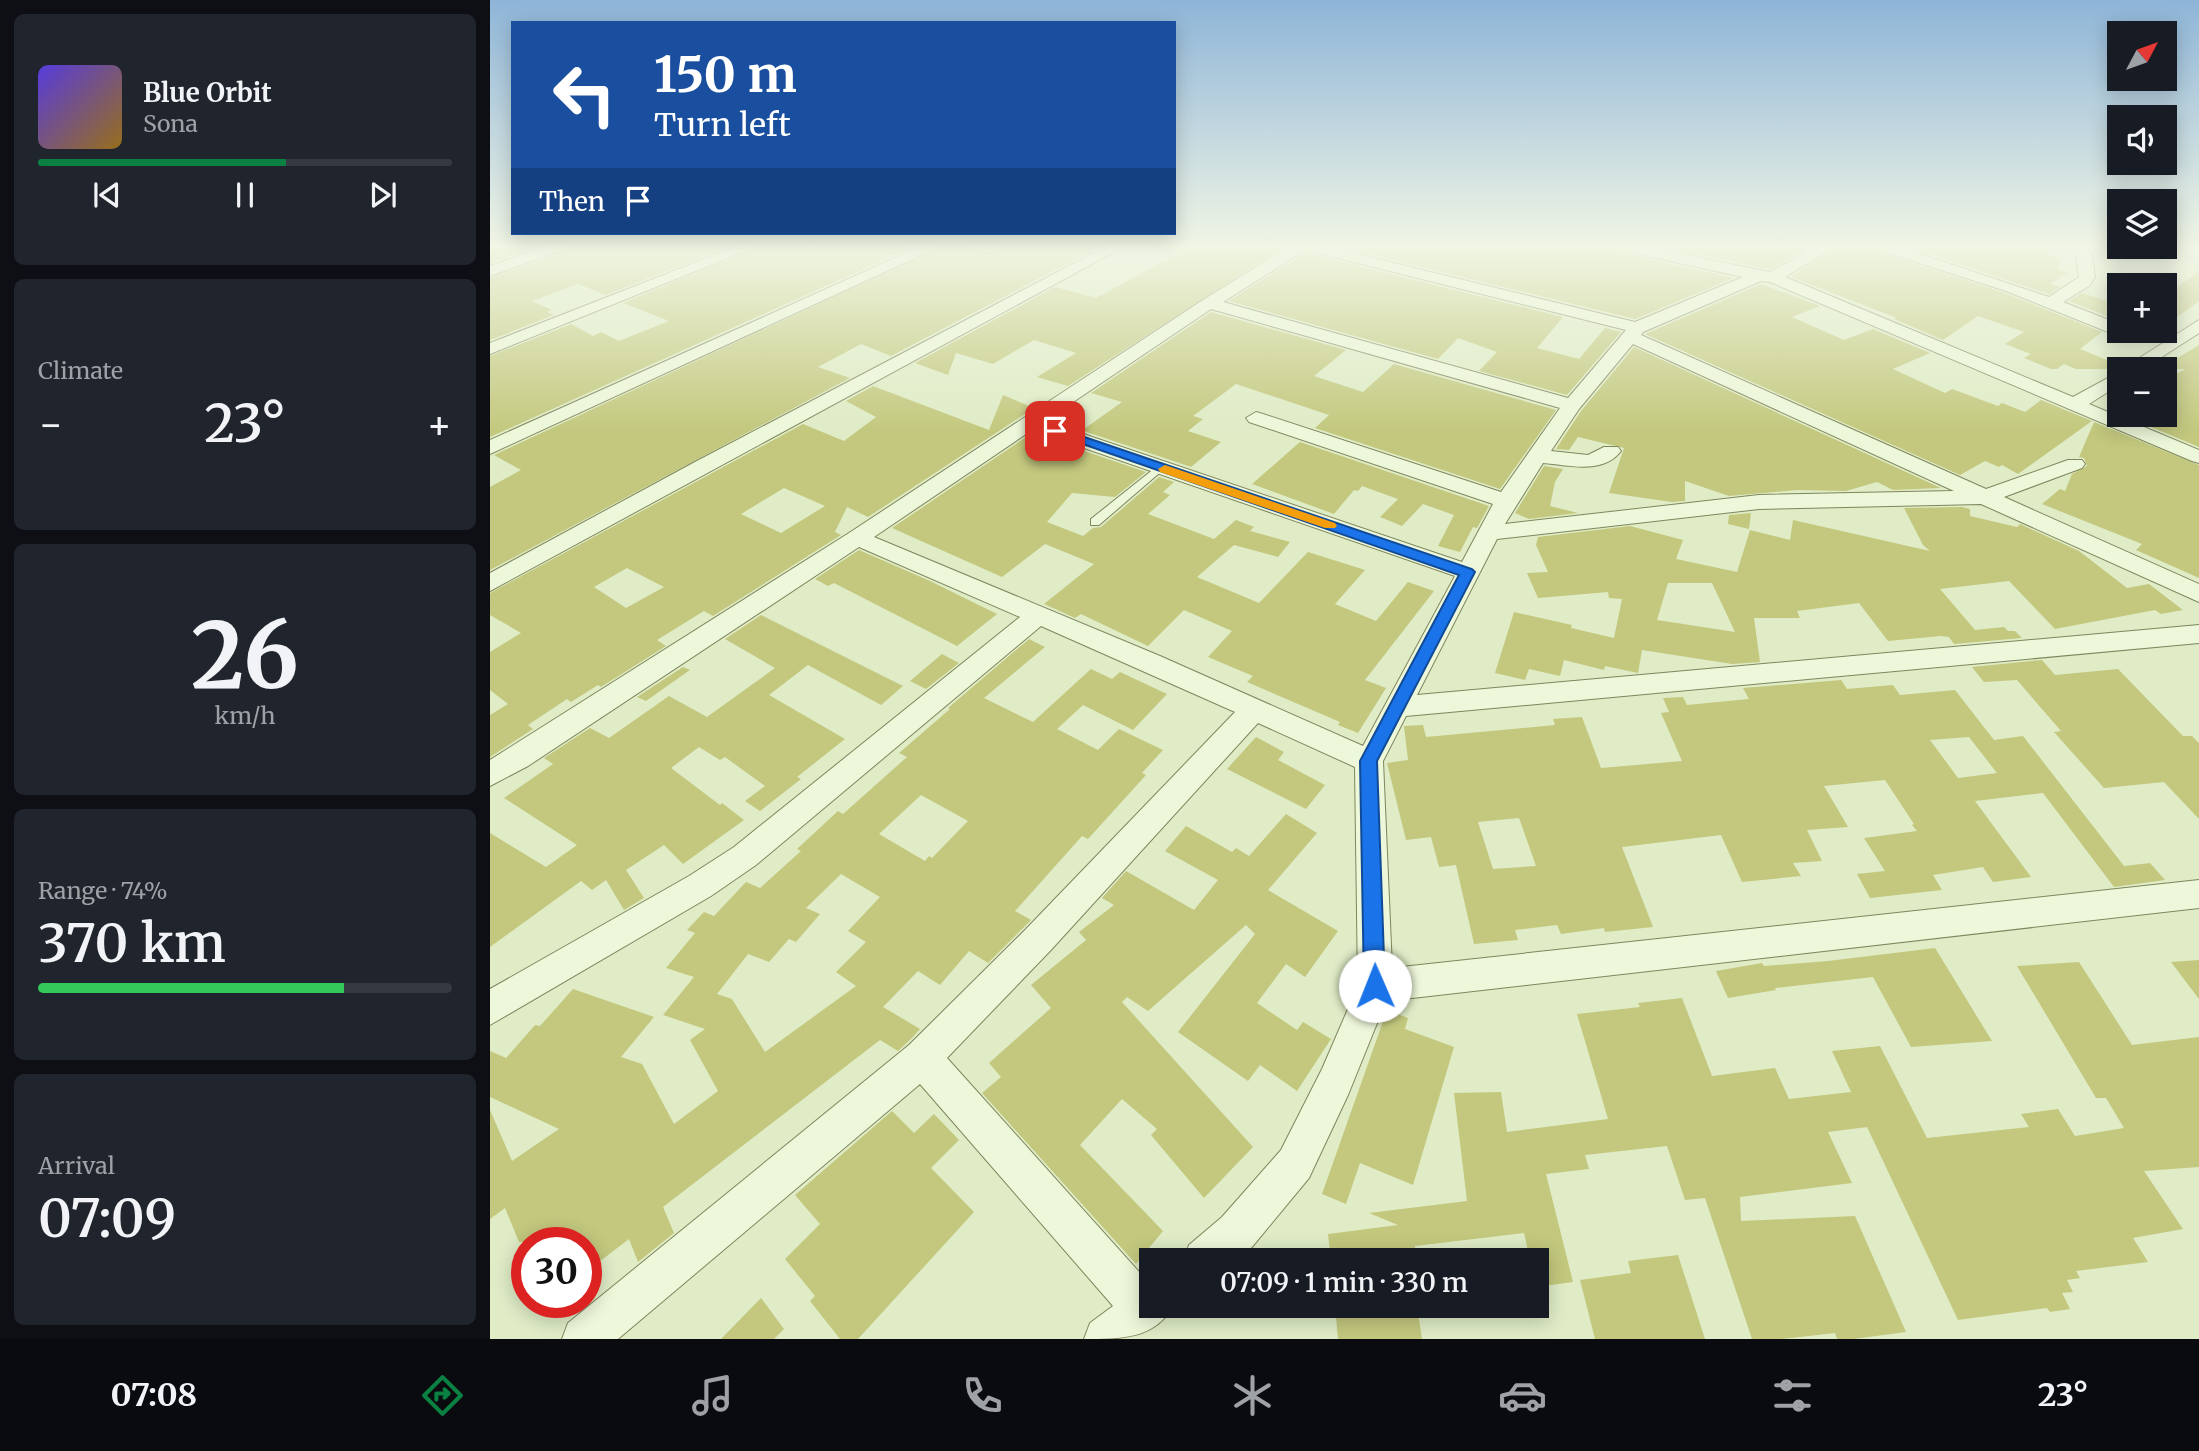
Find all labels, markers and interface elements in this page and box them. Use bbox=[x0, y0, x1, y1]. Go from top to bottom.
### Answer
north arrow bbox=[2107, 21, 2177, 91]
map controls bbox=[2107, 21, 2177, 427]
text: 150 m bbox=[654, 44, 797, 105]
icon: left bbox=[539, 49, 630, 140]
text: Blue Orbit bbox=[143, 76, 272, 109]
text: Turn left bbox=[654, 105, 791, 145]
button: sound bbox=[2107, 105, 2177, 175]
text: Sona bbox=[143, 109, 198, 138]
icon: previous bbox=[88, 176, 126, 214]
icon: pause bbox=[226, 176, 264, 214]
icon: next bbox=[364, 176, 402, 214]
icon: arrive bbox=[619, 182, 657, 220]
text: Then bbox=[539, 185, 605, 218]
button: layers bbox=[2107, 189, 2177, 259]
button: + bbox=[2107, 273, 2177, 343]
text: Climate bbox=[38, 356, 123, 385]
button: − bbox=[2107, 357, 2177, 427]
text: 23° bbox=[204, 391, 286, 456]
text: − bbox=[38, 401, 63, 448]
text: + bbox=[427, 401, 452, 448]
pin bbox=[1025, 401, 1085, 461]
icon: arrive bbox=[1036, 412, 1074, 450]
text: 26 bbox=[191, 598, 299, 713]
text: km/h bbox=[215, 701, 275, 730]
text: Range · 74% bbox=[38, 876, 168, 905]
text: 370 km bbox=[38, 911, 226, 976]
position arrow bbox=[1338, 949, 1412, 1023]
text: Arrival bbox=[38, 1151, 115, 1180]
text: 07:09 bbox=[38, 1186, 176, 1251]
speed limit sign: 30 bbox=[511, 1227, 602, 1318]
text: 07:09 · 1 min · 330 m bbox=[1220, 1266, 1468, 1299]
icon: directions bbox=[418, 1371, 467, 1420]
icon: music bbox=[688, 1371, 737, 1420]
icon: phone bbox=[958, 1371, 1007, 1420]
icon: climate bbox=[1228, 1371, 1277, 1420]
icon: car bbox=[1498, 1371, 1547, 1420]
icon: filters bbox=[1768, 1371, 1817, 1420]
text: 07:08 bbox=[110, 1375, 197, 1415]
text: 23° bbox=[2038, 1375, 2088, 1415]

